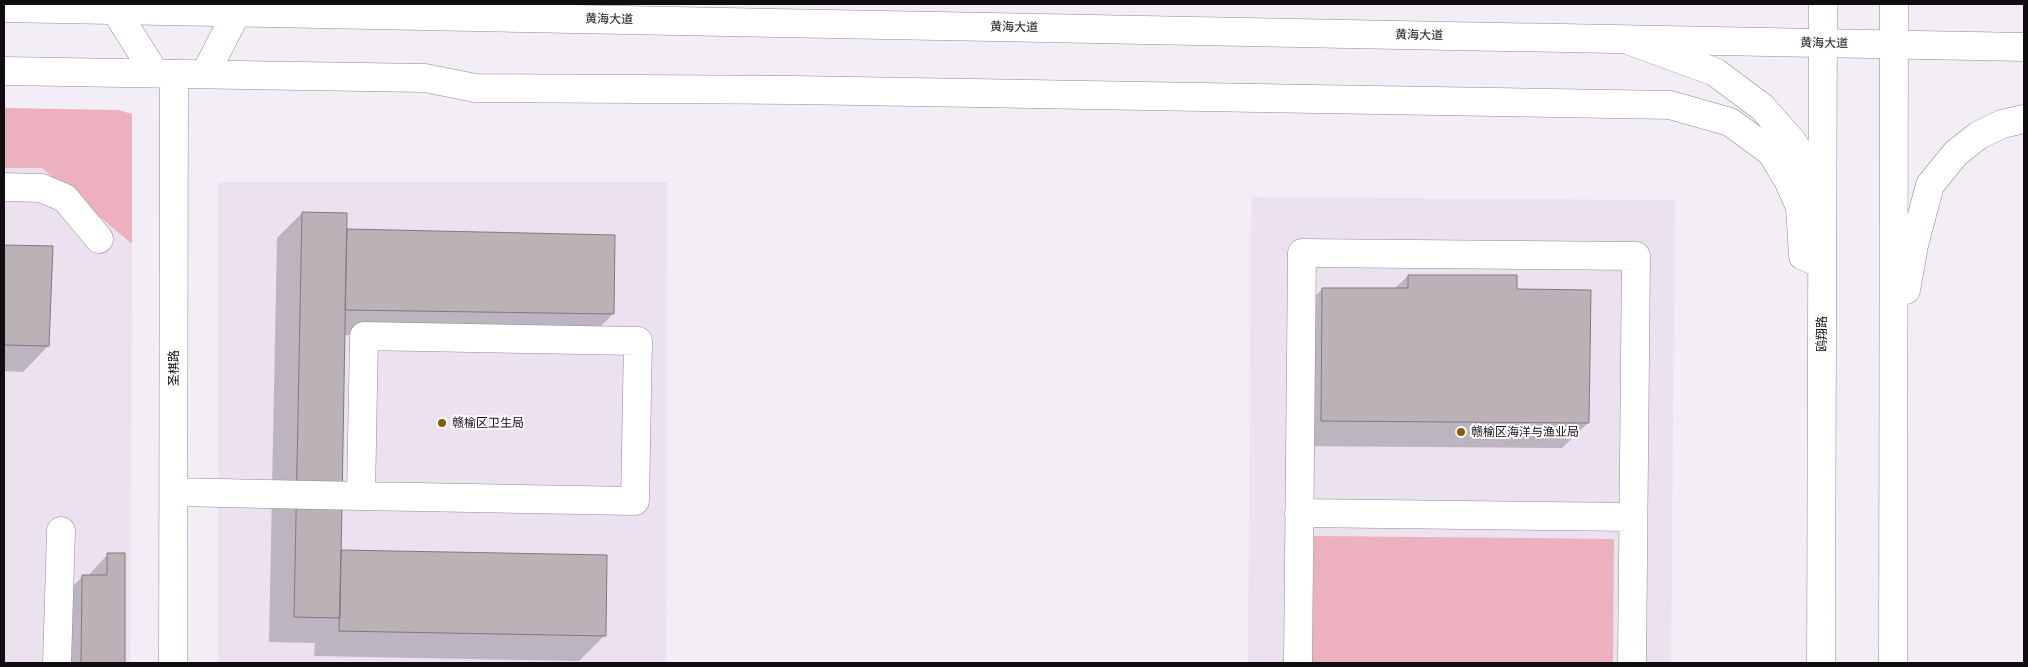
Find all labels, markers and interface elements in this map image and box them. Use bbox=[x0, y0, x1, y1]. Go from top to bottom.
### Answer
street label: 黄海大道 bbox=[585, 11, 633, 26]
street label: 黄海大道 bbox=[990, 19, 1038, 34]
street label: 黄海大道 bbox=[1395, 27, 1443, 42]
street label: 黄海大道 bbox=[1800, 35, 1848, 50]
street label: 鸥翔路 bbox=[1814, 316, 1829, 352]
street label: 圣棋路 bbox=[166, 350, 181, 386]
place label: 赣榆区卫生局 bbox=[452, 415, 524, 430]
marker: 赣榆区卫生局 bbox=[436, 417, 448, 429]
place label: 赣榆区海洋与渔业局 bbox=[1471, 424, 1579, 439]
marker: 赣榆区海洋与渔业局 bbox=[1455, 426, 1467, 438]

